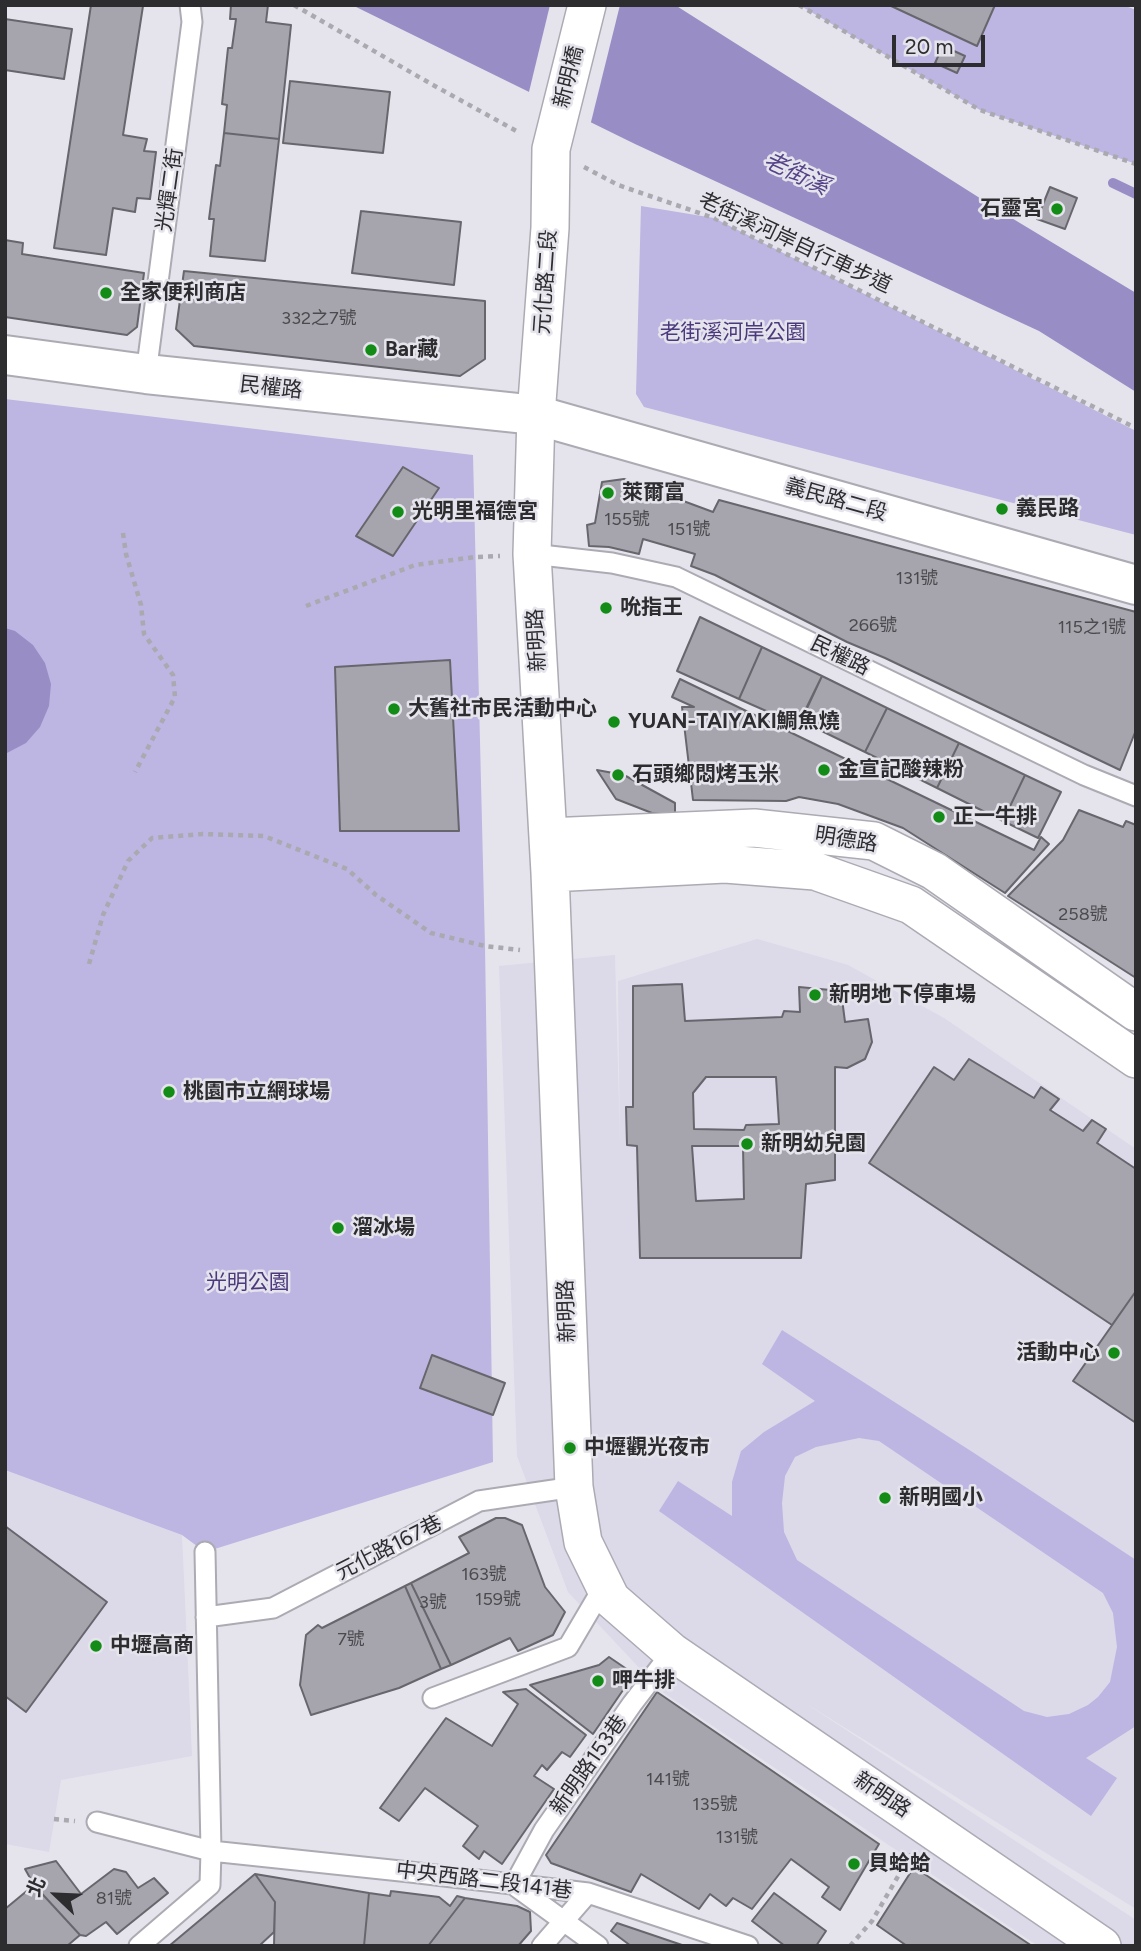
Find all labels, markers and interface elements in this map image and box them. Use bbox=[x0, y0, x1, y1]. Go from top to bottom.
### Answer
scale bar bbox=[896, 21, 989, 65]
text: 20 m bbox=[905, 34, 953, 59]
street label: 新明橋 bbox=[549, 43, 589, 111]
street label: 光輝二街 bbox=[152, 147, 188, 233]
water label: 老街溪 bbox=[759, 147, 833, 201]
street label: 老街溪河岸自行車步道 bbox=[695, 187, 895, 299]
place label: 石靈宮 bbox=[980, 196, 1043, 222]
marker: 石靈宮 bbox=[1049, 201, 1065, 217]
street label: 元化路二段 bbox=[530, 229, 562, 335]
place label: 全家便利商店 bbox=[120, 280, 246, 306]
marker: 全家便利商店 bbox=[98, 285, 114, 301]
house number: 332之7號 bbox=[281, 308, 357, 330]
park label: 老街溪河岸公園 bbox=[660, 320, 806, 346]
place label: Bar藏 bbox=[385, 337, 438, 363]
marker: Bar藏 bbox=[363, 342, 379, 358]
street label: 民權路 bbox=[238, 372, 304, 404]
street label: 義民路二段 bbox=[782, 473, 890, 527]
place label: 萊爾富 bbox=[622, 480, 685, 506]
marker: 萊爾富 bbox=[600, 485, 616, 501]
place label: 義民路 bbox=[1016, 496, 1079, 522]
place label: 光明里福德宮 bbox=[412, 499, 538, 525]
marker: 義民路 bbox=[994, 501, 1010, 517]
marker: 光明里福德宮 bbox=[390, 504, 406, 520]
house number: 155號 bbox=[604, 509, 650, 531]
house number: 151號 bbox=[667, 519, 711, 541]
house number: 131號 bbox=[896, 568, 938, 590]
place label: 吮指王 bbox=[620, 595, 683, 621]
marker: 吮指王 bbox=[598, 600, 614, 616]
street label: 新明路 bbox=[523, 608, 551, 672]
house number: 266號 bbox=[849, 615, 897, 637]
house number: 115之1號 bbox=[1058, 617, 1126, 639]
street label: 民權路 bbox=[806, 631, 874, 681]
place label: 大舊社市民活動中心 bbox=[408, 696, 597, 722]
marker: 大舊社市民活動中心 bbox=[386, 701, 402, 717]
place label: YUAN-TAIYAKI鯛魚燒 bbox=[628, 709, 840, 735]
marker: YUAN-TAIYAKI鯛魚燒 bbox=[606, 714, 622, 730]
place label: 金宣記酸辣粉 bbox=[838, 757, 964, 783]
place label: 石頭鄉悶烤玉米 bbox=[632, 762, 779, 788]
marker: 金宣記酸辣粉 bbox=[816, 762, 832, 778]
marker: 石頭鄉悶烤玉米 bbox=[610, 767, 626, 783]
place label: 正一牛排 bbox=[953, 804, 1037, 830]
marker: 正一牛排 bbox=[931, 809, 947, 825]
street label: 明德路 bbox=[813, 823, 879, 857]
house number: 258號 bbox=[1058, 904, 1108, 926]
place label: 新明地下停車場 bbox=[829, 982, 976, 1008]
marker: 新明地下停車場 bbox=[807, 987, 823, 1003]
place label: 桃園市立網球場 bbox=[183, 1079, 330, 1105]
marker: 桃園市立網球場 bbox=[161, 1084, 177, 1100]
place label: 新明幼兒園 bbox=[761, 1131, 866, 1157]
marker: 新明幼兒園 bbox=[739, 1136, 755, 1152]
place label: 溜冰場 bbox=[352, 1215, 415, 1241]
marker: 溜冰場 bbox=[330, 1220, 346, 1236]
park label: 光明公園 bbox=[206, 1270, 290, 1296]
street label: 新明路 bbox=[553, 1279, 581, 1343]
place label: 活動中心 bbox=[1016, 1340, 1100, 1366]
marker: 活動中心 bbox=[1106, 1345, 1122, 1361]
place label: 中壢觀光夜市 bbox=[584, 1435, 710, 1461]
marker: 中壢觀光夜市 bbox=[562, 1440, 578, 1456]
place label: 新明國小 bbox=[899, 1485, 983, 1511]
marker: 新明國小 bbox=[877, 1490, 893, 1506]
street label: 元化路167巷 bbox=[332, 1510, 446, 1586]
house number: 163號 bbox=[461, 1564, 507, 1586]
house number: 159號 bbox=[475, 1589, 521, 1611]
house number: 3號 bbox=[419, 1592, 447, 1614]
house number: 7號 bbox=[337, 1629, 365, 1651]
place label: 中壢高商 bbox=[110, 1633, 194, 1659]
marker: 中壢高商 bbox=[88, 1638, 104, 1654]
place label: 呷牛排 bbox=[612, 1668, 675, 1694]
marker: 呷牛排 bbox=[590, 1673, 606, 1689]
street label: 新明路153巷 bbox=[545, 1710, 633, 1820]
street label: 新明路 bbox=[849, 1767, 915, 1823]
house number: 141號 bbox=[646, 1769, 690, 1791]
house number: 135號 bbox=[692, 1794, 738, 1816]
house number: 131號 bbox=[716, 1827, 758, 1849]
place label: 貝蛤蛤 bbox=[868, 1851, 931, 1877]
marker: 貝蛤蛤 bbox=[846, 1856, 862, 1872]
street label: 中央西路二段141巷 bbox=[394, 1858, 574, 1904]
north arrow bbox=[21, 1860, 91, 1930]
text: 北 bbox=[22, 1873, 51, 1900]
house number: 81號 bbox=[96, 1888, 132, 1910]

